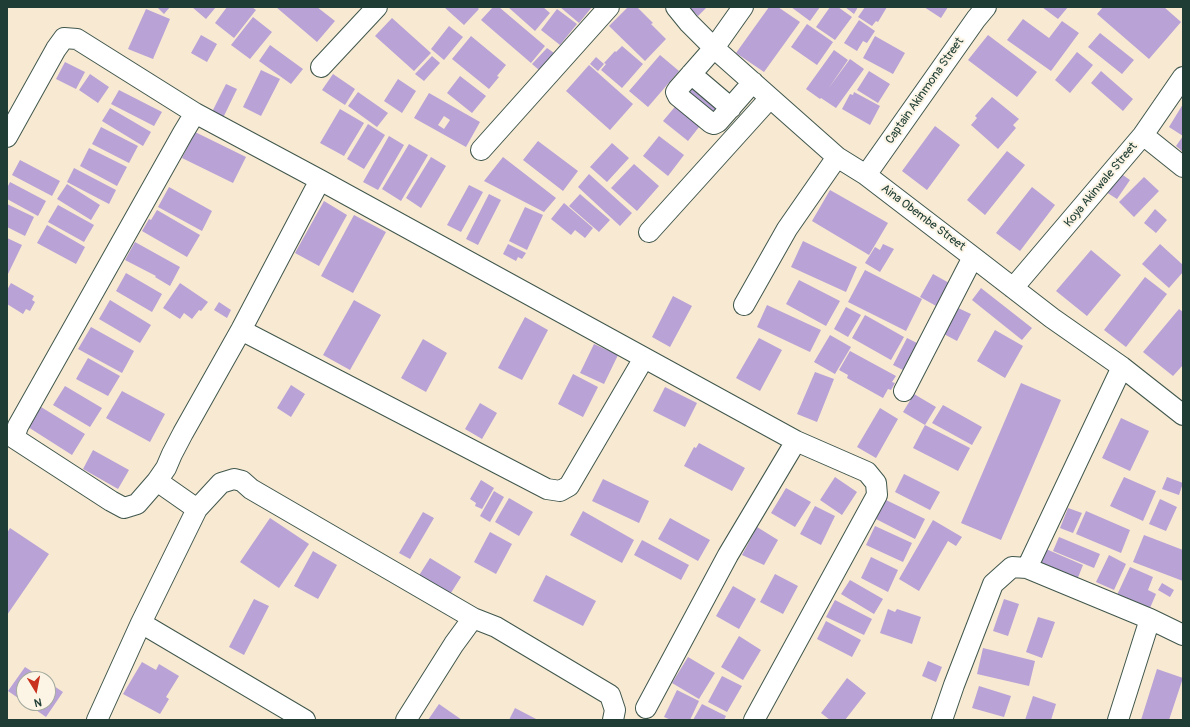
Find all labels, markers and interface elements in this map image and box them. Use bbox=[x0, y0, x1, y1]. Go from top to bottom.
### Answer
street label: Captain Akinmona Street bbox=[883, 35, 967, 147]
street label: Koya Akinwale Street bbox=[1061, 140, 1141, 230]
street label: Aina Obembe Street bbox=[878, 182, 968, 254]
north arrow bbox=[16, 671, 56, 711]
text: N bbox=[33, 695, 43, 709]

